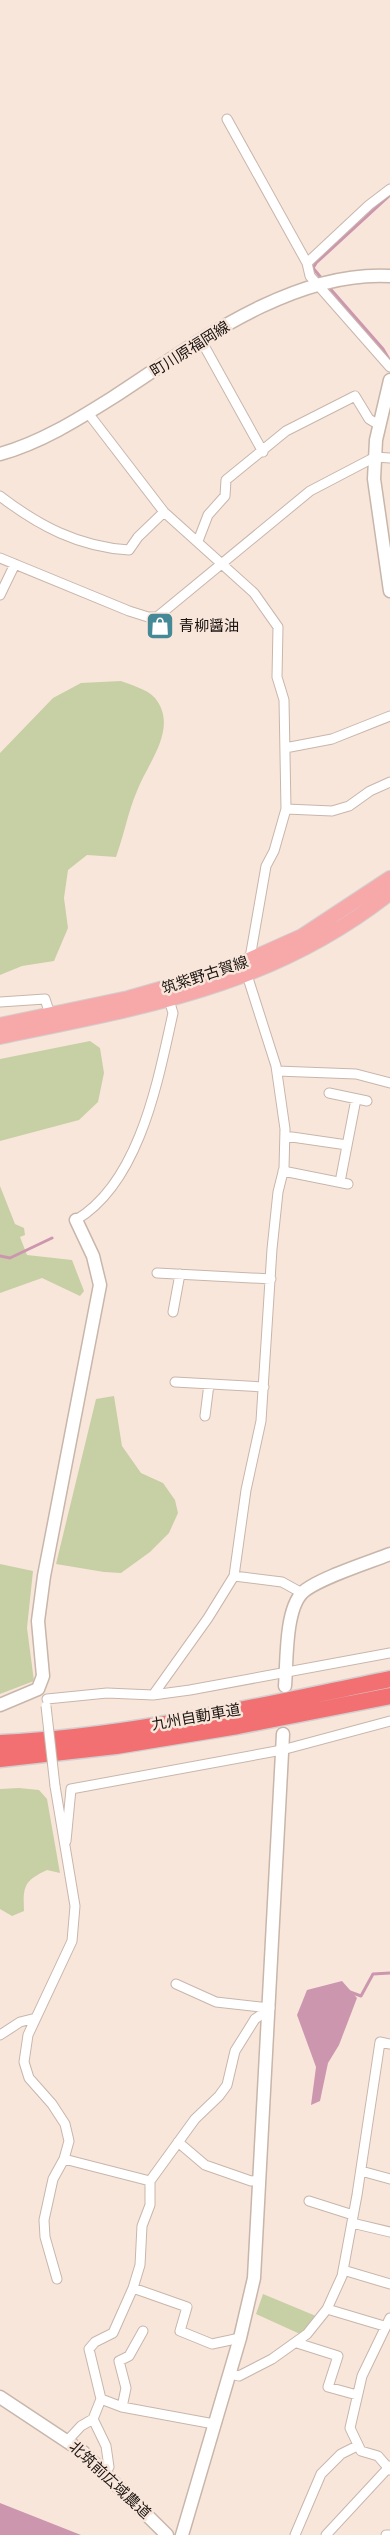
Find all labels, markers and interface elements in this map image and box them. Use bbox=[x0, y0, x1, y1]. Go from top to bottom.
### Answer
street label: 町川原福岡線 bbox=[147, 318, 233, 380]
shop icon: 青柳醤油 bbox=[145, 611, 175, 641]
place label: 青柳醤油 bbox=[179, 617, 239, 635]
street label: 筑紫野古賀線 bbox=[159, 953, 251, 997]
street label: 九州自動車道 bbox=[150, 1700, 242, 1734]
street label: 北筑前広域農道 bbox=[65, 2438, 155, 2522]

